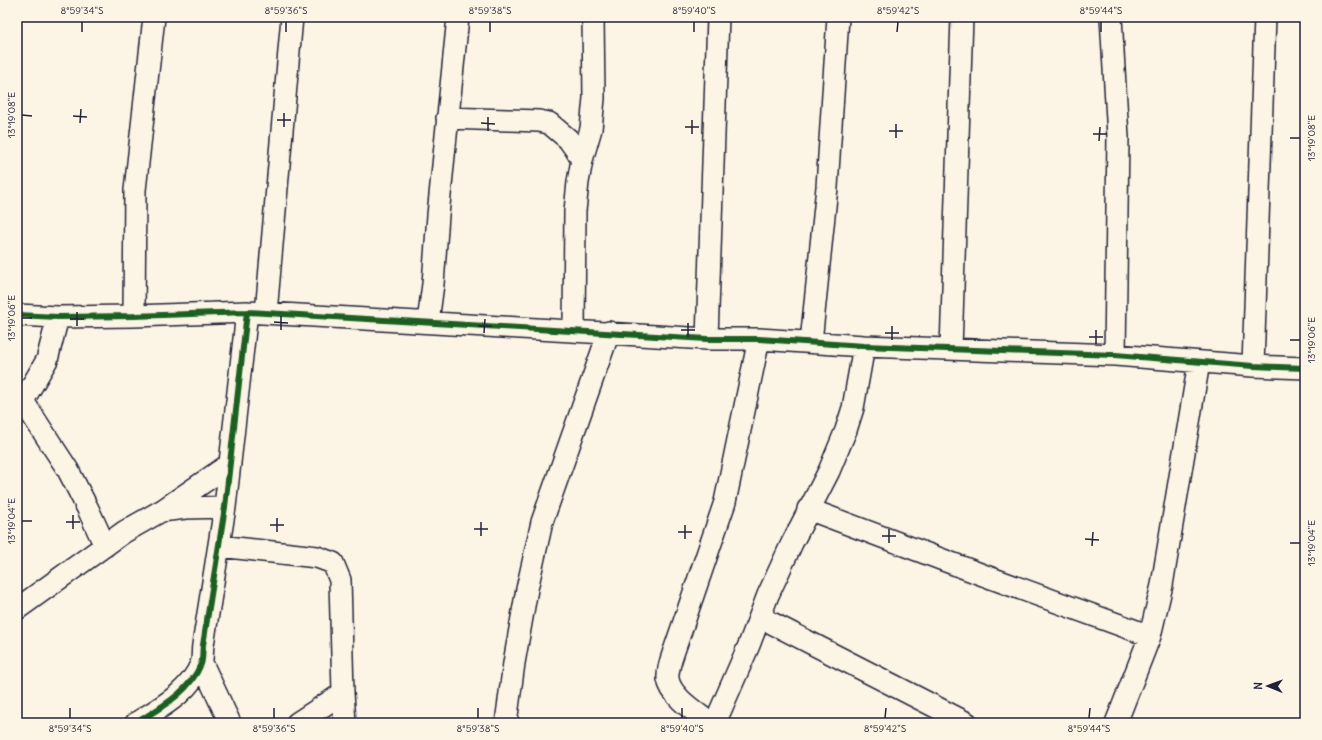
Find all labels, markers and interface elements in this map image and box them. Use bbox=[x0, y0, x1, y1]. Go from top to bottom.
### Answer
text: 8°59'34"S bbox=[61, 4, 104, 17]
text: 8°59'36"S bbox=[265, 4, 308, 17]
text: 8°59'38"S bbox=[469, 4, 512, 17]
text: 8°59'40"S bbox=[672, 4, 716, 17]
text: 8°59'42"S bbox=[877, 4, 920, 17]
text: 8°59'44"S bbox=[1080, 4, 1123, 17]
text: 13°19'08"E bbox=[5, 92, 18, 138]
text: 13°19'08"E bbox=[1305, 115, 1318, 161]
text: 13°19'06"E bbox=[5, 295, 18, 341]
text: 13°19'06"E bbox=[1305, 317, 1318, 363]
text: 13°19'04"E bbox=[5, 498, 18, 544]
text: 13°19'04"E bbox=[1305, 520, 1318, 566]
north arrow bbox=[1248, 666, 1288, 706]
text: N bbox=[1251, 682, 1265, 690]
text: 8°59'34"S bbox=[49, 722, 92, 735]
text: 8°59'36"S bbox=[253, 722, 296, 735]
text: 8°59'38"S bbox=[457, 722, 500, 735]
text: 8°59'40"S bbox=[660, 722, 704, 735]
text: 8°59'42"S bbox=[864, 722, 907, 735]
text: 8°59'44"S bbox=[1068, 722, 1111, 735]

